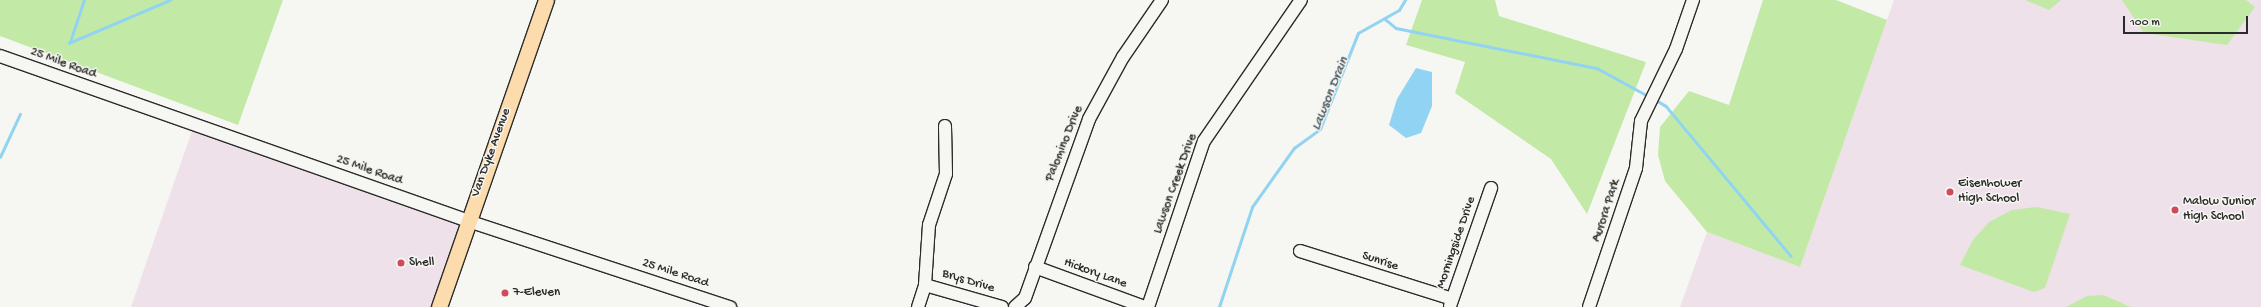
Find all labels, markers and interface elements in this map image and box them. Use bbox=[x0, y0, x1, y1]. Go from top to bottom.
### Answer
scale bar bbox=[2125, 8, 2250, 34]
text: 100 m bbox=[2130, 16, 2160, 30]
street label: 25 Mile Road bbox=[28, 45, 98, 83]
water label: Lawson Drain bbox=[1309, 55, 1353, 133]
street label: Palomino Drive bbox=[1043, 104, 1087, 184]
street label: Van Dyke Avenue bbox=[469, 107, 515, 199]
street label: Lawson Creek Drive bbox=[1151, 132, 1201, 236]
street label: 25 Mile Road bbox=[334, 152, 404, 190]
place label: Eisenhower High School bbox=[1958, 177, 2022, 208]
street label: Aurora Park bbox=[1590, 178, 1624, 244]
marker: Eisenhower High School bbox=[1945, 187, 1955, 197]
street label: Morningside Drive bbox=[1434, 195, 1480, 291]
place label: Malow Junior High School bbox=[2183, 195, 2255, 226]
marker: Malow Junior High School bbox=[2170, 205, 2180, 215]
street label: Sunrise bbox=[1360, 249, 1400, 275]
place label: Shell bbox=[409, 255, 434, 271]
street label: Hickory Lane bbox=[1061, 255, 1129, 293]
street label: 25 Mile Road bbox=[640, 256, 710, 292]
marker: Shell bbox=[396, 258, 406, 268]
street label: Brys Drive bbox=[940, 267, 996, 297]
place label: 7-Eleven bbox=[513, 285, 560, 301]
marker: 7-Eleven bbox=[500, 288, 510, 298]

